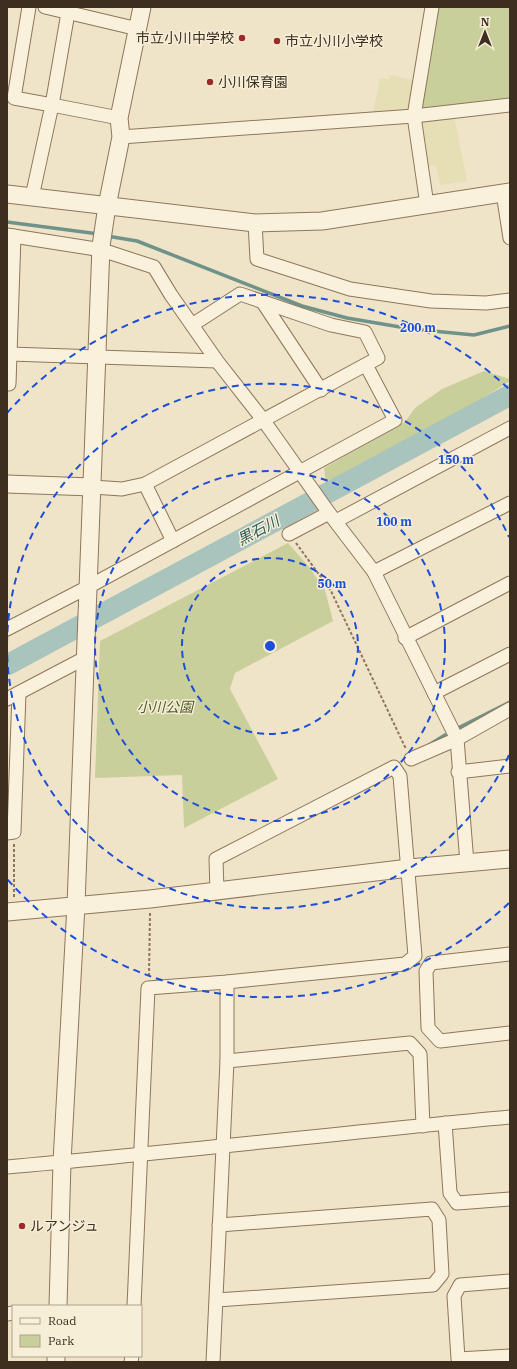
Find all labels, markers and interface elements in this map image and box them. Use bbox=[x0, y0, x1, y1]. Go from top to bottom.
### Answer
north arrow bbox=[465, 12, 505, 52]
text: N bbox=[481, 15, 490, 29]
place label: 市立小川中学校 bbox=[136, 29, 234, 47]
place label: 市立小川小学校 bbox=[285, 32, 383, 50]
marker: 市立小川中学校 bbox=[237, 33, 247, 43]
marker: 市立小川小学校 bbox=[272, 36, 282, 46]
place label: 小川保育園 bbox=[218, 73, 288, 91]
marker: 小川保育園 bbox=[205, 77, 215, 87]
text: 200 m bbox=[400, 320, 436, 335]
text: 150 m bbox=[438, 452, 474, 467]
water label: 黒石川 bbox=[234, 510, 284, 549]
text: 100 m bbox=[376, 514, 412, 529]
text: 50 m bbox=[318, 576, 347, 591]
centre of rings bbox=[263, 639, 277, 653]
park label: 小川公園 bbox=[137, 698, 195, 716]
place label: ルアンジュ bbox=[30, 1217, 98, 1235]
marker: ルアンジュ bbox=[17, 1221, 27, 1231]
legend bbox=[12, 1305, 142, 1357]
text: Road bbox=[48, 1313, 77, 1328]
text: Park bbox=[48, 1333, 74, 1348]

